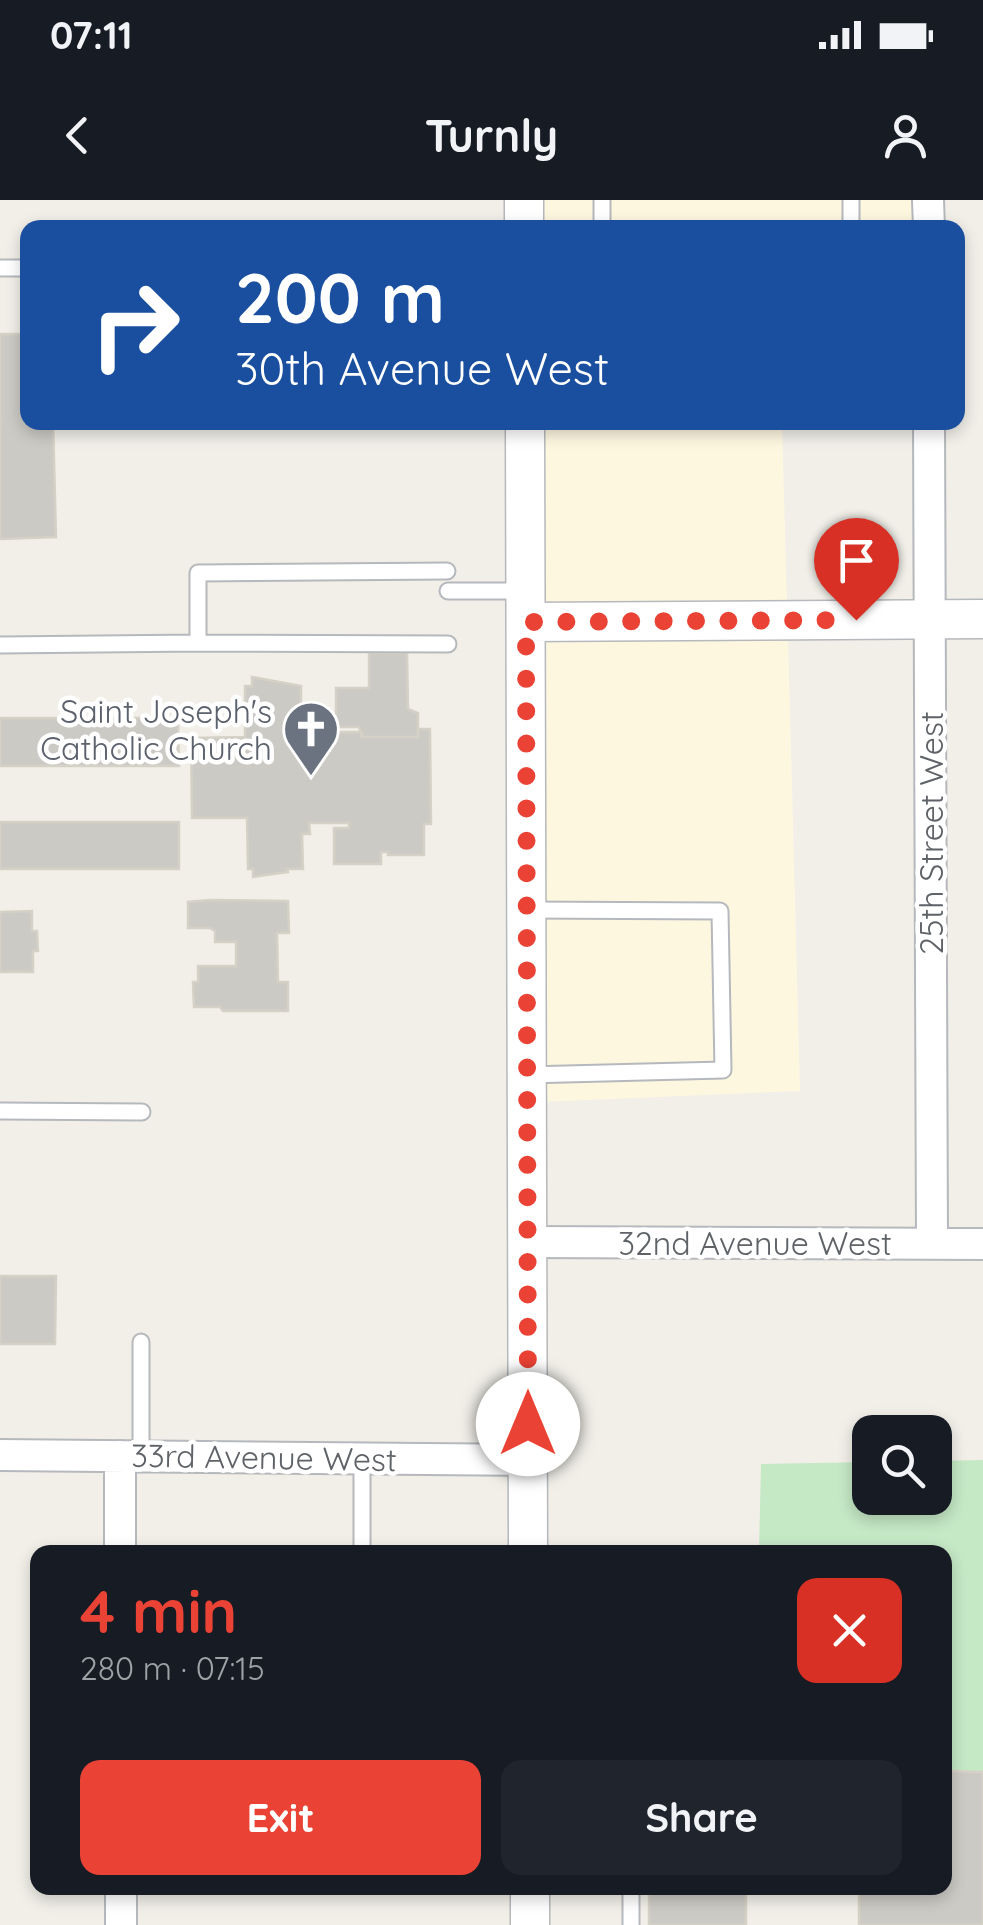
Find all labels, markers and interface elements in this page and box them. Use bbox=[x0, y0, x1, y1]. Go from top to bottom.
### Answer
text: 07:11 bbox=[50, 11, 133, 59]
text: Turnly bbox=[425, 107, 558, 163]
icon: back bbox=[50, 108, 105, 163]
icon: person bbox=[878, 108, 933, 163]
text: 200 m bbox=[235, 253, 445, 341]
icon: right bbox=[70, 260, 200, 390]
text: 30th Avenue West bbox=[235, 340, 609, 396]
pin bbox=[814, 518, 899, 621]
icon: arrive bbox=[829, 533, 884, 588]
place label: Saint Joseph's Catholic Church bbox=[40, 691, 272, 768]
church icon: Saint Joseph's Catholic Church bbox=[281, 699, 341, 778]
street label: 25th Street West bbox=[911, 711, 951, 955]
street label: 32nd Avenue West bbox=[618, 1223, 892, 1263]
position arrow bbox=[476, 1372, 580, 1476]
map controls bbox=[852, 1415, 952, 1515]
button: search bbox=[852, 1415, 952, 1515]
street label: 33rd Avenue West bbox=[131, 1435, 397, 1479]
text: 4 min bbox=[80, 1573, 237, 1648]
button: close bbox=[797, 1578, 902, 1683]
text: 280 m · 07:15 bbox=[80, 1648, 265, 1688]
button: Exit bbox=[80, 1760, 481, 1875]
button: Share bbox=[501, 1760, 902, 1875]

